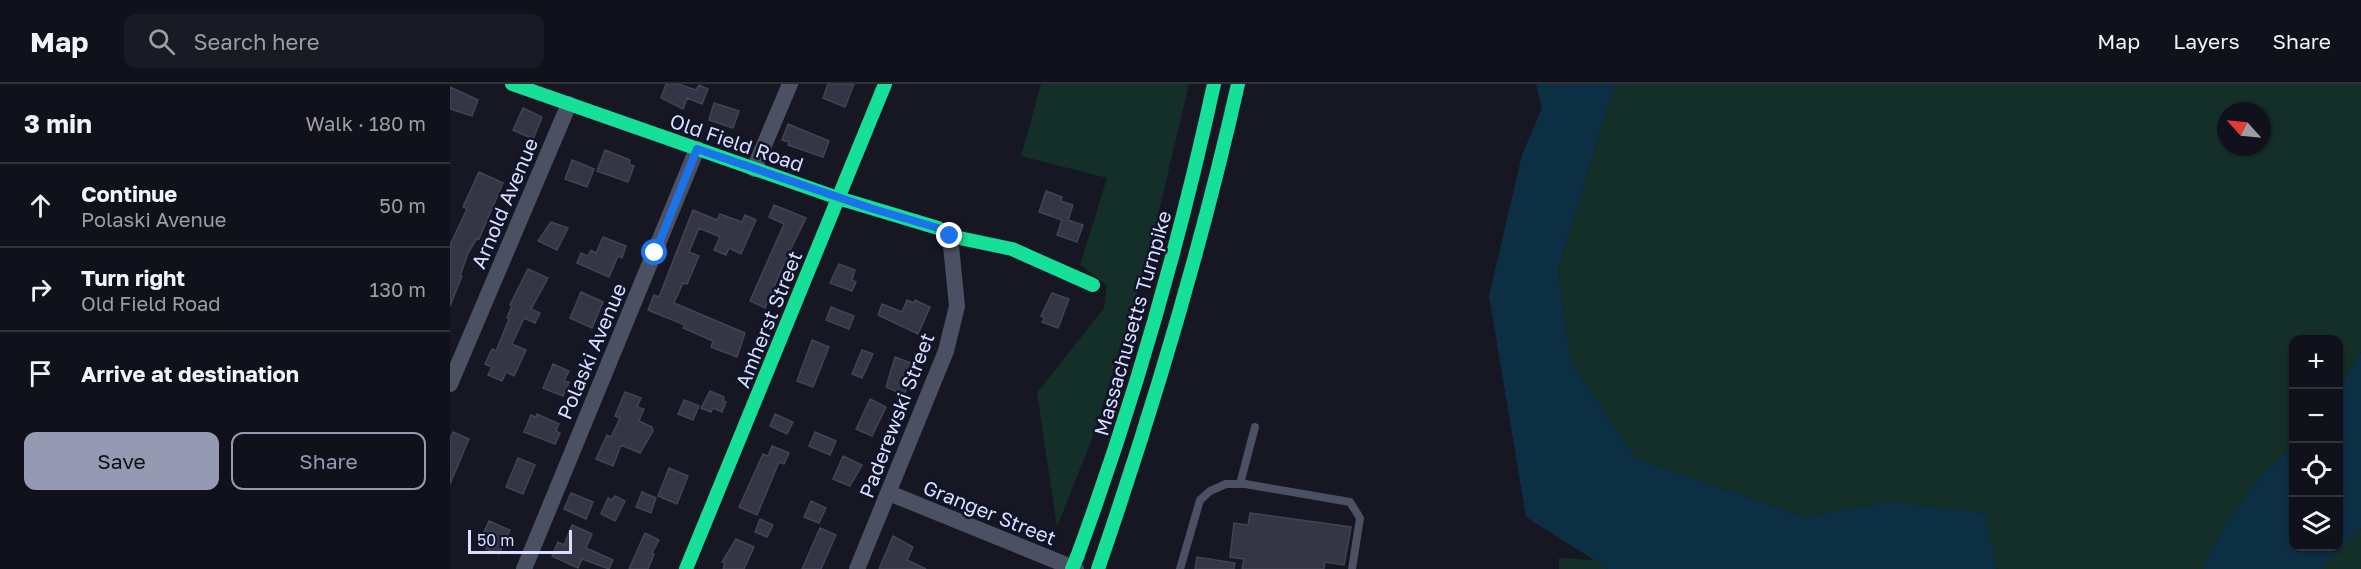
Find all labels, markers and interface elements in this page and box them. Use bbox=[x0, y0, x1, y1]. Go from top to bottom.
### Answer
search box bbox=[124, 14, 544, 68]
text: Map bbox=[30, 25, 88, 58]
icon: search bbox=[145, 25, 178, 58]
text: Search here bbox=[193, 28, 319, 55]
text: Map bbox=[2097, 28, 2140, 54]
text: Layers bbox=[2173, 28, 2240, 54]
text: Share bbox=[2273, 28, 2331, 54]
north arrow bbox=[2217, 102, 2271, 156]
text: 3 min bbox=[24, 108, 92, 139]
street label: Old Field Road bbox=[667, 108, 807, 176]
text: Walk · 180 m bbox=[306, 111, 426, 135]
street label: Arnold Avenue bbox=[466, 134, 542, 272]
text: Continue bbox=[81, 180, 177, 207]
icon: ahead bbox=[24, 189, 57, 222]
text: 50 m bbox=[379, 193, 426, 217]
text: Polaski Avenue bbox=[81, 207, 226, 231]
street label: Massachusetts Turnpike bbox=[1088, 208, 1176, 438]
route end bbox=[936, 222, 962, 248]
route start bbox=[641, 239, 667, 265]
street label: Amherst Street bbox=[730, 247, 806, 391]
text: Turn right bbox=[81, 264, 185, 291]
icon: right bbox=[24, 273, 57, 306]
text: 130 m bbox=[370, 277, 426, 301]
street label: Polaski Avenue bbox=[552, 279, 630, 423]
text: Old Field Road bbox=[81, 291, 221, 315]
street label: Paderewski Street bbox=[853, 329, 939, 501]
map controls bbox=[2289, 335, 2343, 551]
button: + bbox=[2289, 335, 2343, 389]
icon: arrive bbox=[24, 357, 57, 390]
text: Arrive at destination bbox=[81, 360, 299, 387]
button: − bbox=[2289, 389, 2343, 443]
button: Save bbox=[24, 432, 219, 490]
button: Share bbox=[231, 432, 426, 490]
button: locate bbox=[2289, 443, 2343, 497]
street label: Granger Street bbox=[920, 474, 1060, 550]
button: layers bbox=[2289, 497, 2343, 551]
scale bar bbox=[468, 527, 572, 554]
text: 50 m bbox=[477, 530, 514, 550]

